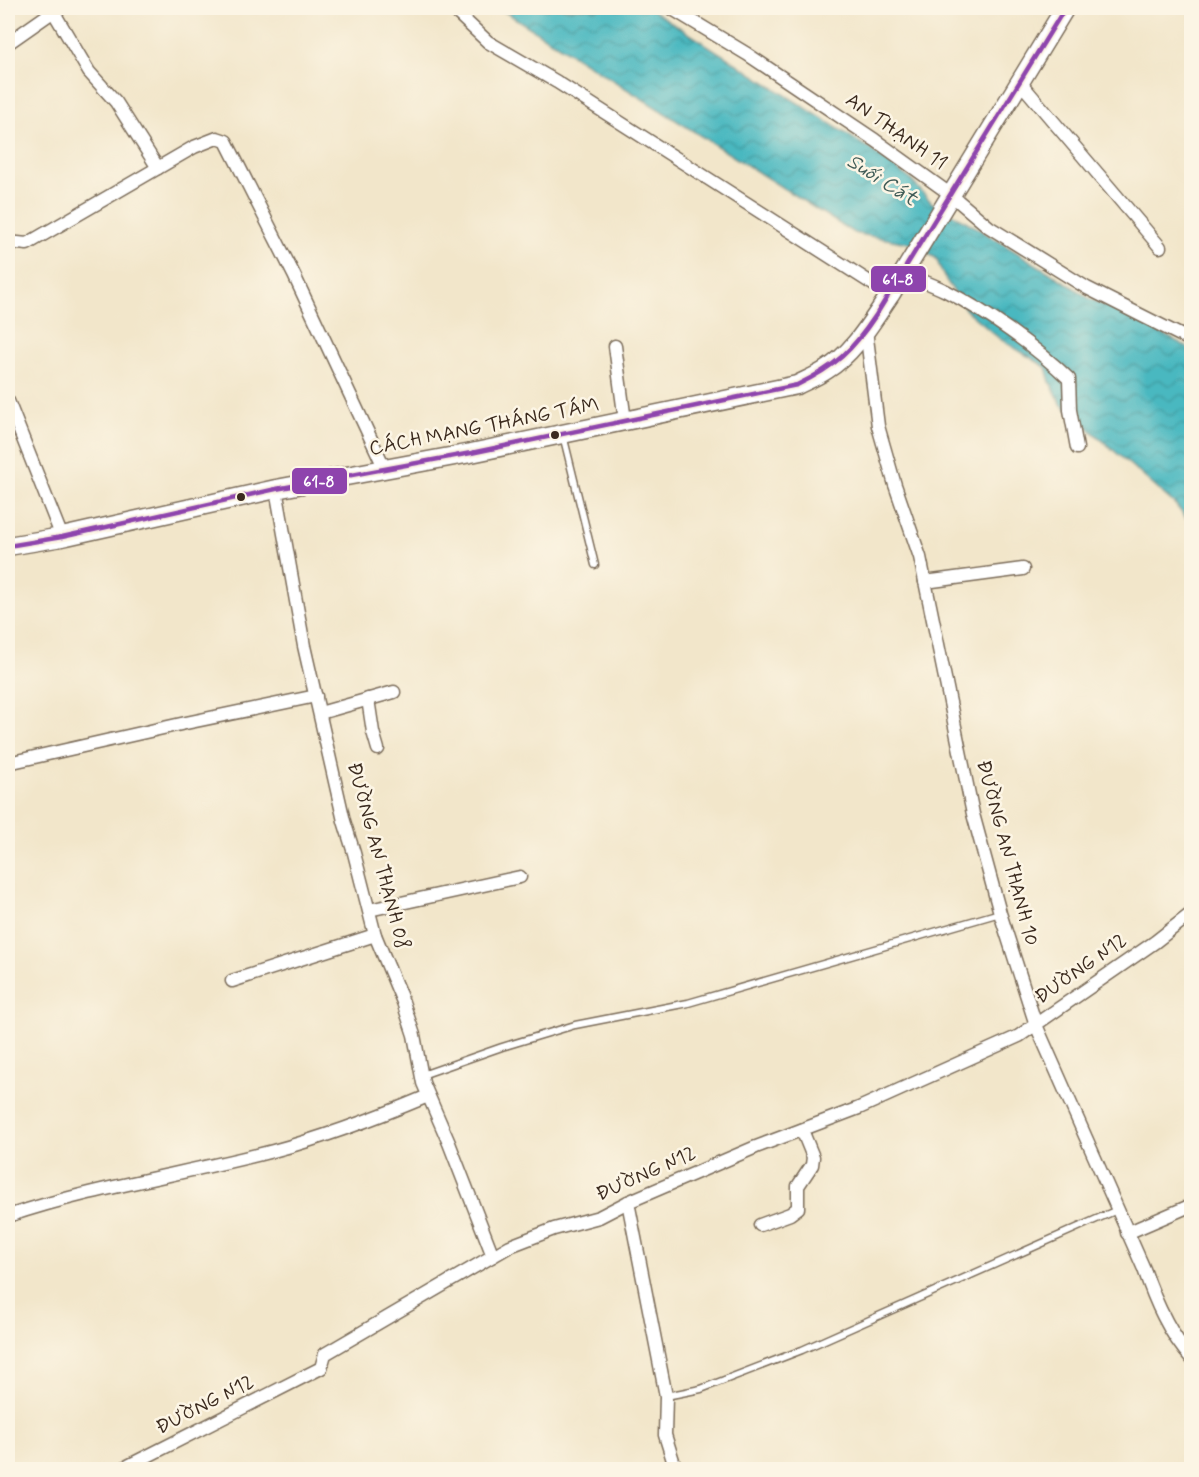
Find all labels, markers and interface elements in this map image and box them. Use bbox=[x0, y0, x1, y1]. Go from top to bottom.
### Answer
street label: AN THẠNH 11 bbox=[840, 87, 952, 177]
water label: Suối Cát bbox=[841, 147, 924, 213]
line badge: 61-8 bbox=[870, 265, 927, 293]
text: 61-8 bbox=[882, 270, 914, 291]
street label: CÁCH MẠNG THÁNG TÁM bbox=[367, 391, 601, 463]
unlabelled marker bbox=[549, 429, 561, 441]
line badge: 61-8 bbox=[291, 467, 348, 495]
text: 61-8 bbox=[303, 472, 335, 493]
unlabelled marker bbox=[235, 491, 247, 503]
street label: ĐƯỜNG AN THẠNH 10 bbox=[969, 757, 1045, 949]
street label: ĐƯỜNG AN THẠNH 08 bbox=[340, 759, 416, 953]
street label: ĐƯỜNG N12 bbox=[1029, 927, 1133, 1011]
street label: ĐƯỜNG N12 bbox=[592, 1140, 700, 1208]
street label: ĐƯỜNG N12 bbox=[151, 1369, 259, 1441]

